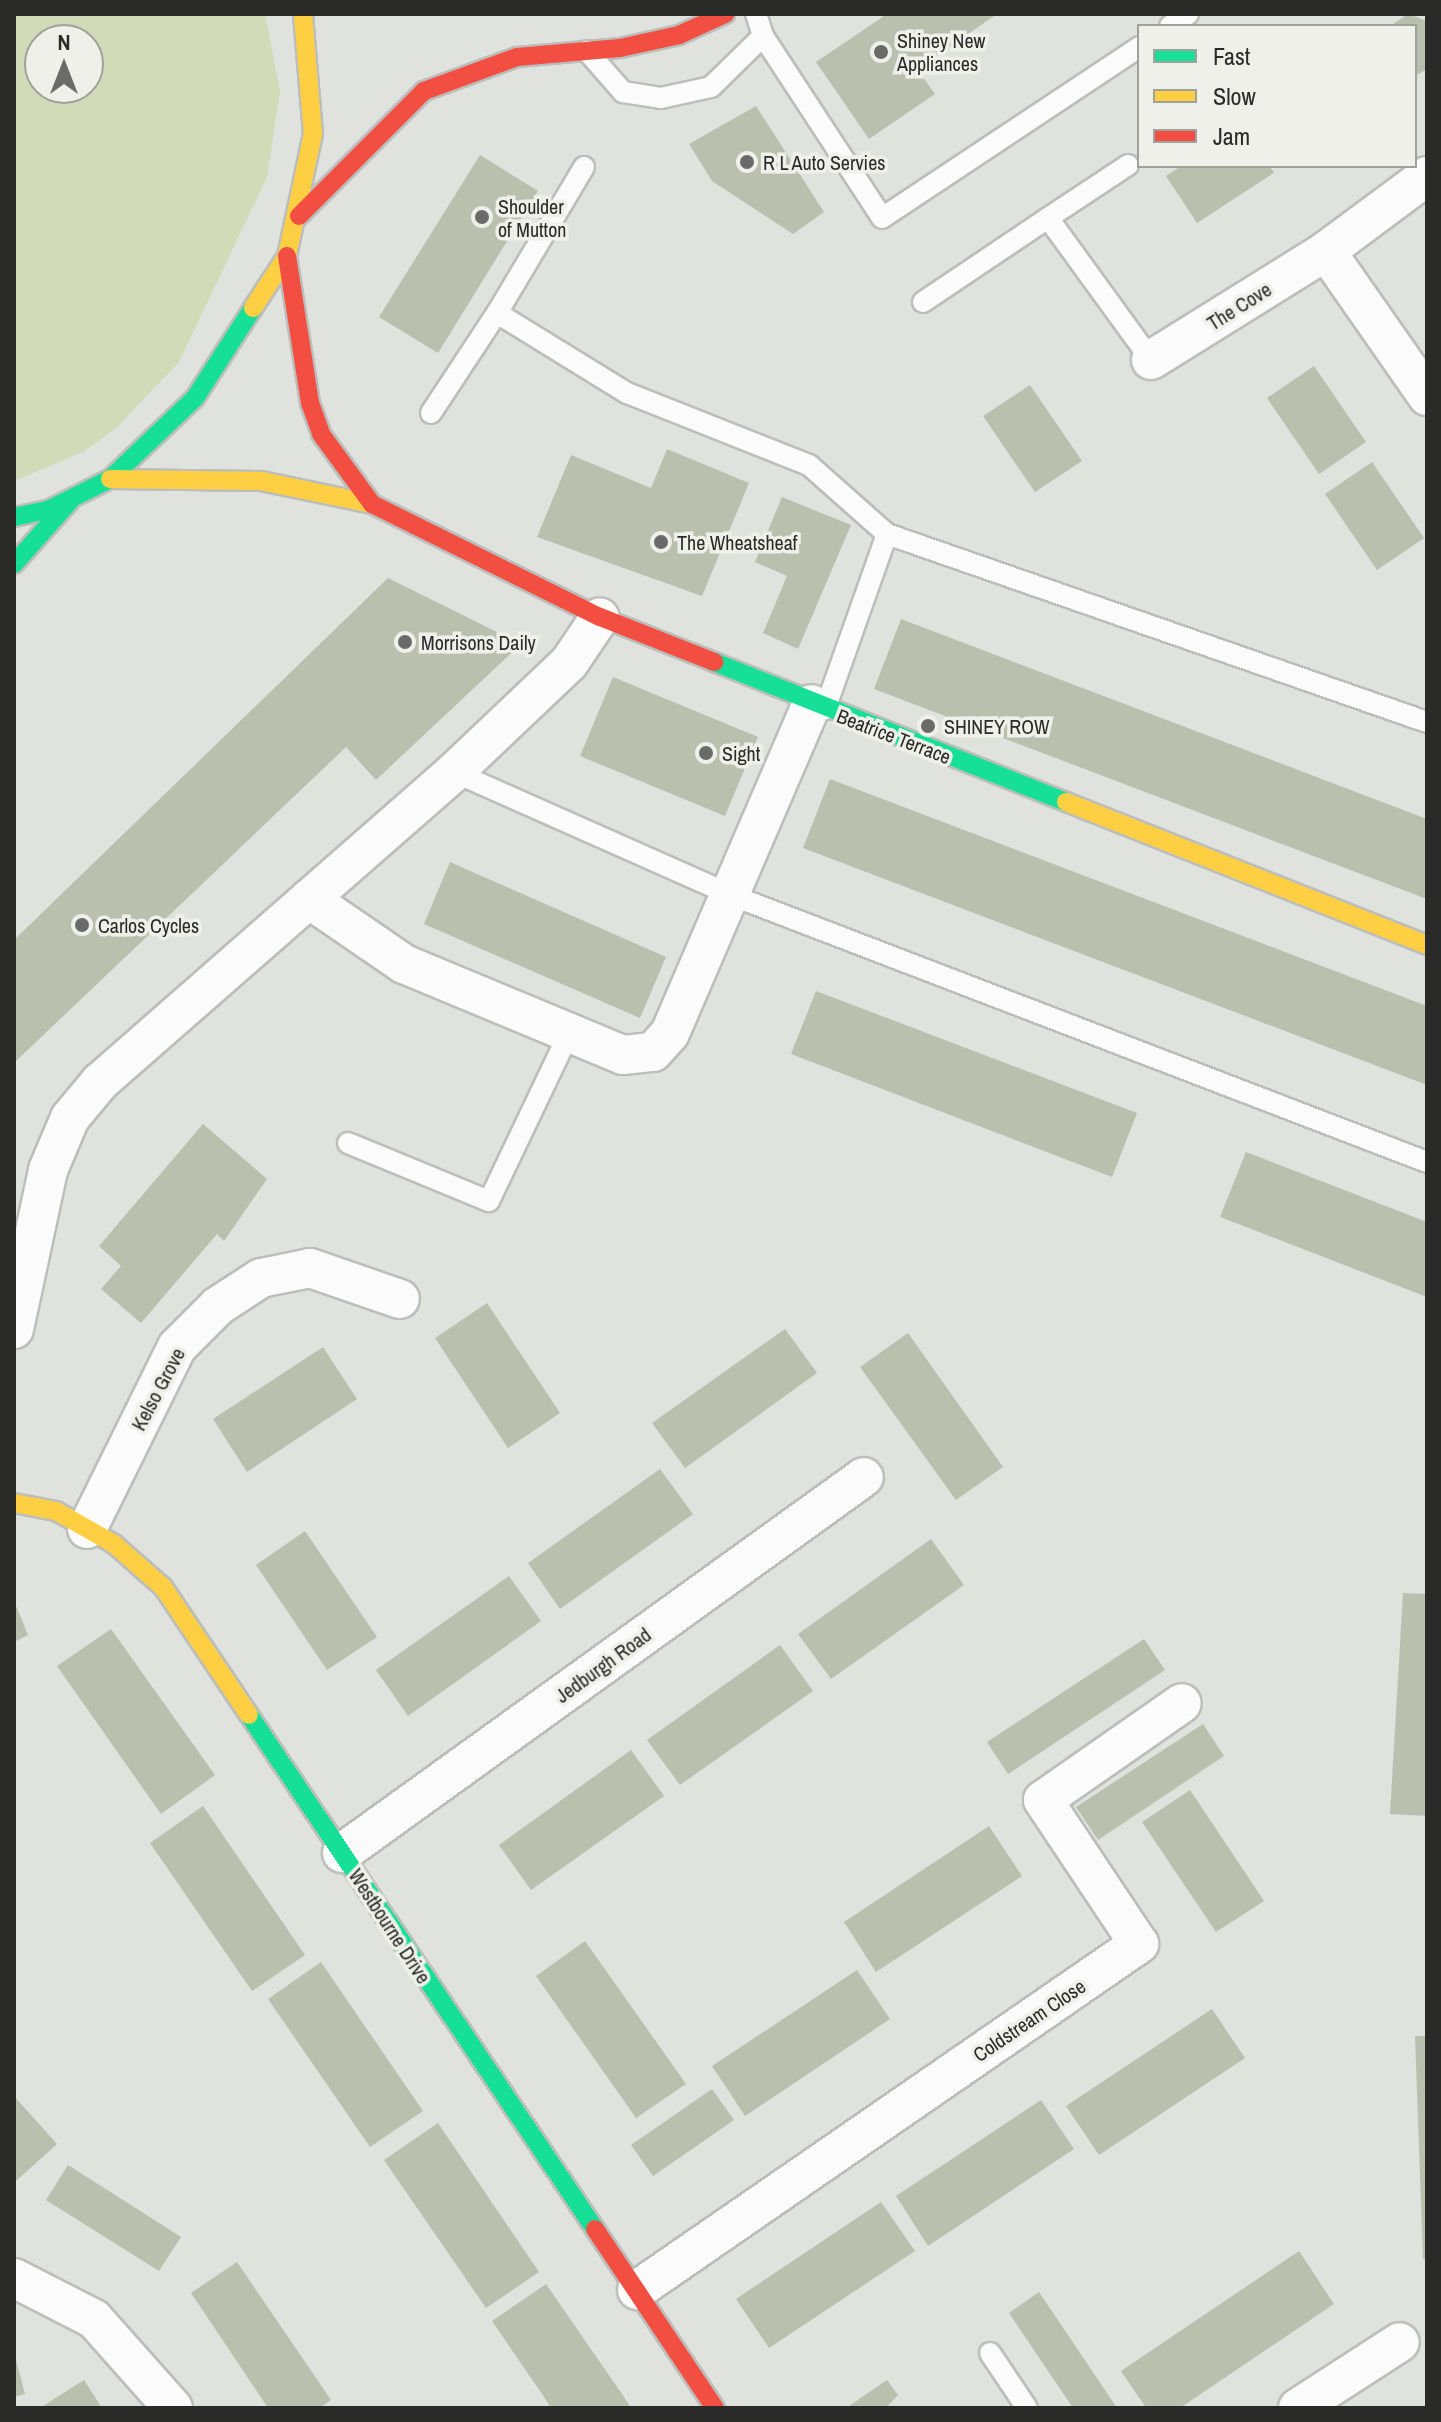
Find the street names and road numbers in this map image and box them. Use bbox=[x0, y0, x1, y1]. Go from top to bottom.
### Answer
street label: The Cove bbox=[1202, 277, 1276, 335]
street label: Beatrice Terrace bbox=[834, 703, 954, 769]
street label: Kelso Grove bbox=[126, 1344, 190, 1434]
street label: Jedburgh Road bbox=[551, 1622, 655, 1708]
street label: Westbourne Drive bbox=[344, 1864, 436, 1988]
street label: Coldstream Close bbox=[968, 1974, 1090, 2066]

